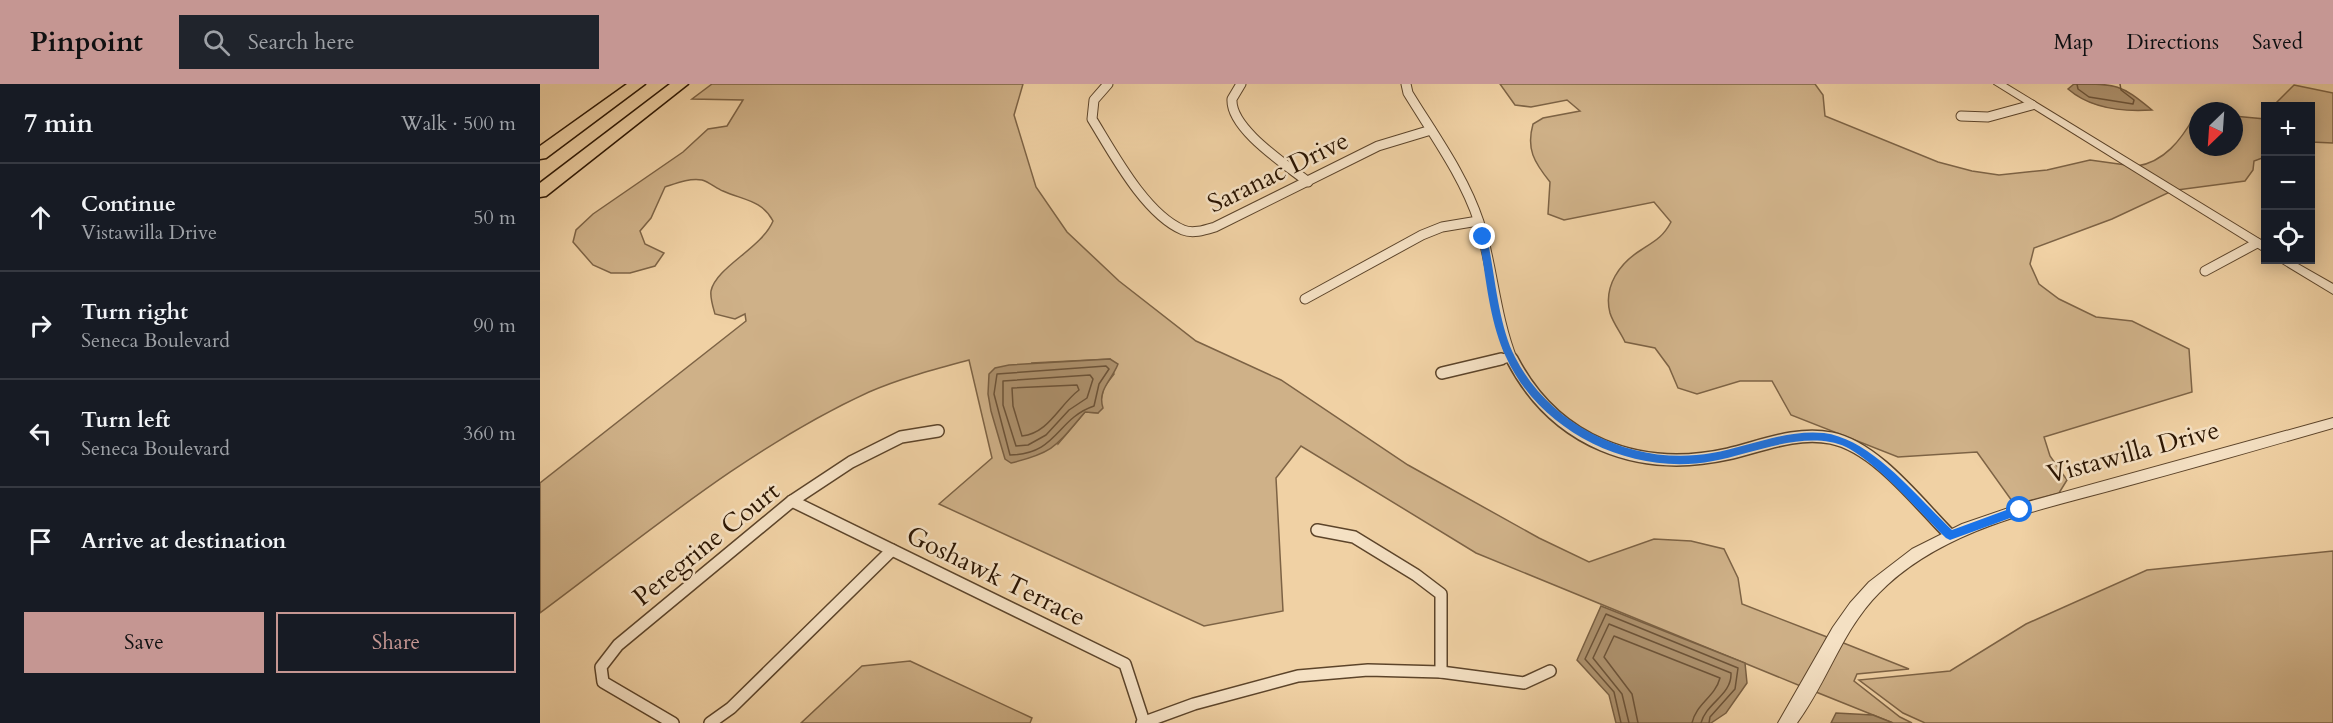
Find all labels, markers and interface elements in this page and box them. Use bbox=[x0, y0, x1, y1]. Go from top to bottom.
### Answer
search box bbox=[179, 15, 599, 69]
text: Pinpoint bbox=[30, 23, 143, 61]
icon: search bbox=[200, 26, 233, 59]
text: Search here bbox=[248, 27, 354, 57]
text: Map bbox=[2053, 28, 2093, 57]
text: Directions bbox=[2126, 28, 2219, 57]
text: Saved bbox=[2252, 28, 2303, 57]
north arrow bbox=[2189, 102, 2243, 156]
map controls bbox=[2261, 102, 2315, 264]
button: + bbox=[2261, 102, 2315, 156]
text: 7 min bbox=[24, 106, 93, 141]
text: Walk · 500 m bbox=[401, 110, 516, 137]
street label: Saranac Drive bbox=[1202, 123, 1354, 221]
button: − bbox=[2261, 156, 2315, 210]
text: Continue bbox=[81, 189, 176, 219]
icon: ahead bbox=[24, 201, 57, 234]
text: 50 m bbox=[473, 204, 516, 231]
button: locate bbox=[2261, 210, 2315, 264]
text: Vistawilla Drive bbox=[81, 219, 217, 246]
route end bbox=[1469, 223, 1495, 249]
text: Turn right bbox=[81, 297, 188, 327]
icon: right bbox=[24, 309, 57, 342]
text: 90 m bbox=[473, 312, 516, 339]
text: Seneca Boulevard bbox=[81, 327, 230, 354]
text: Turn left bbox=[81, 405, 170, 435]
street label: Vistawilla Drive bbox=[2043, 412, 2223, 492]
icon: left bbox=[24, 417, 57, 450]
text: 360 m bbox=[463, 420, 516, 447]
text: Seneca Boulevard bbox=[81, 435, 230, 462]
street label: Peregrine Court bbox=[625, 474, 787, 614]
route start bbox=[2006, 496, 2032, 522]
street label: Goshawk Terrace bbox=[901, 517, 1091, 635]
icon: arrive bbox=[24, 525, 57, 558]
text: Arrive at destination bbox=[81, 526, 286, 556]
button: Save bbox=[24, 612, 264, 673]
button: Share bbox=[276, 612, 516, 673]

